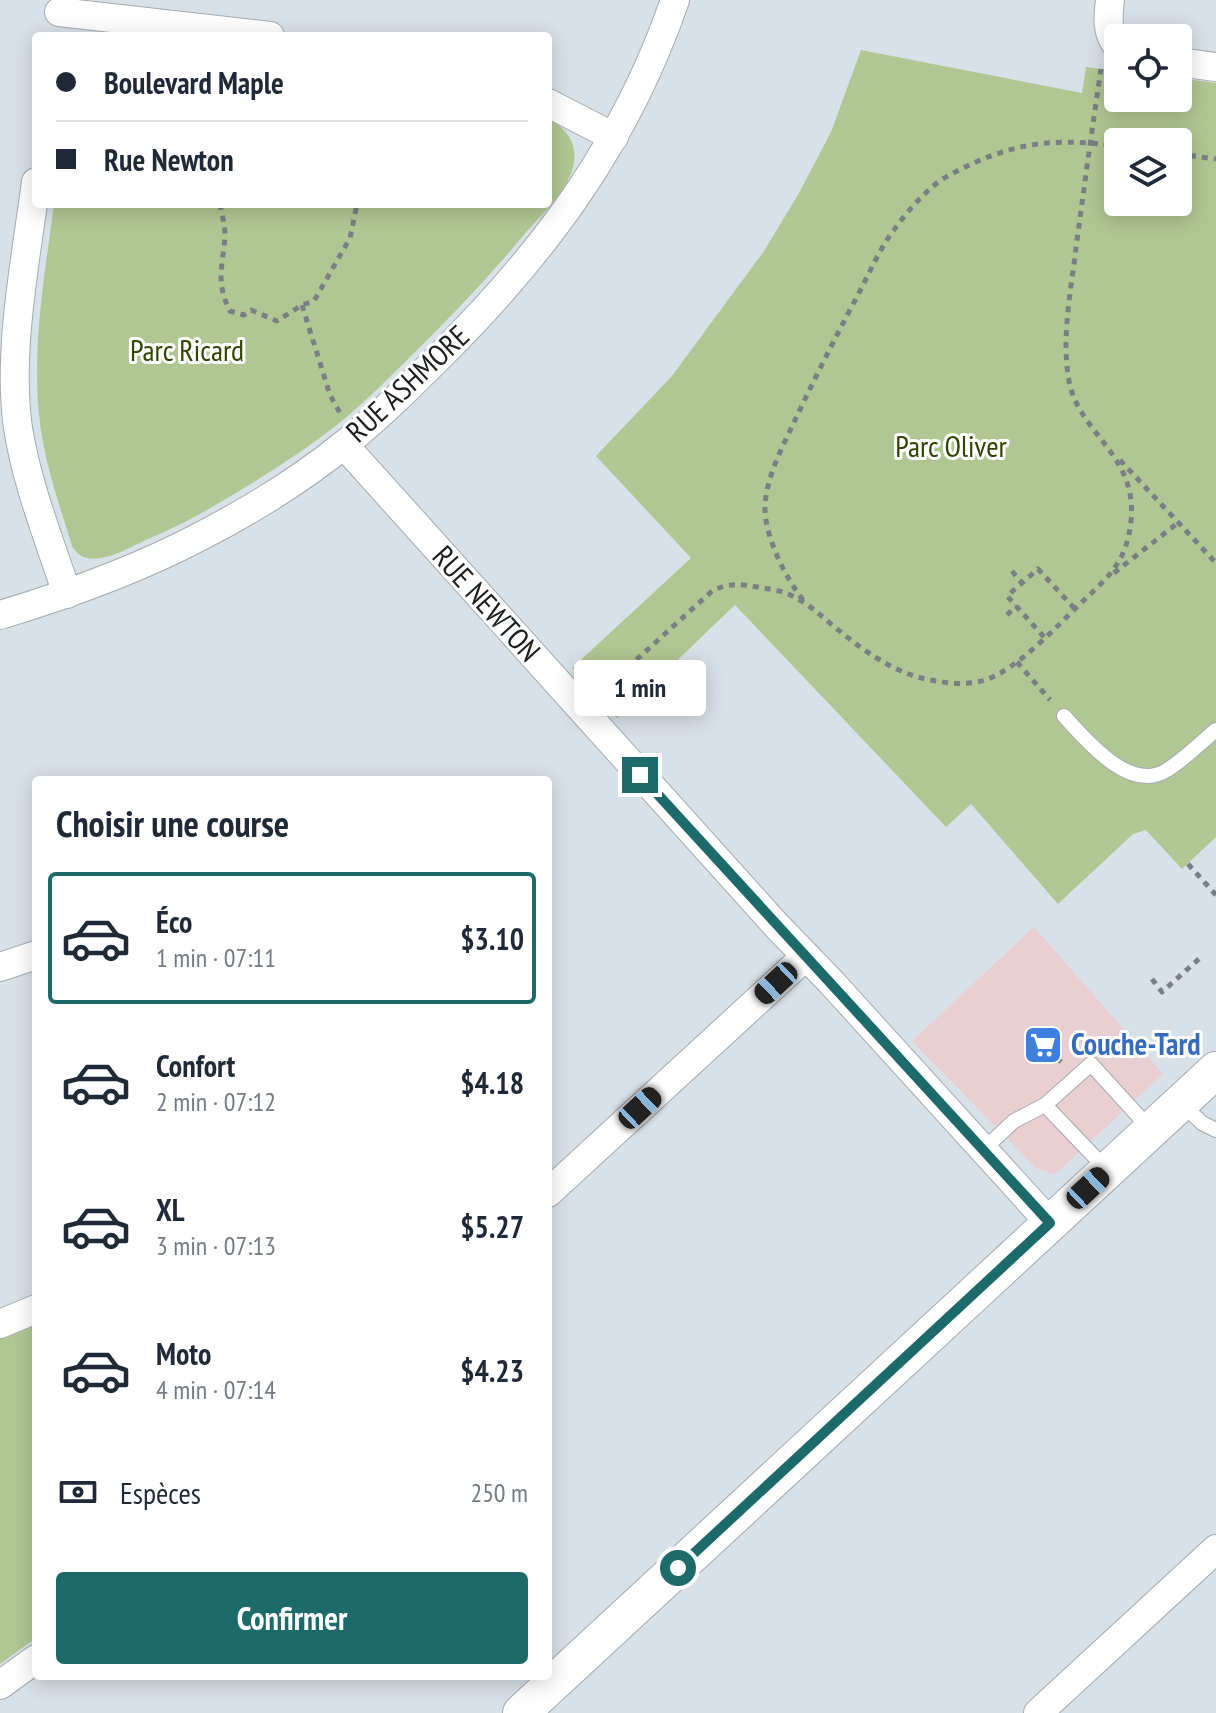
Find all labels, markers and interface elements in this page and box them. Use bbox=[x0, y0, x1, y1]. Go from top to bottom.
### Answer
map controls bbox=[1104, 24, 1192, 216]
button: locate bbox=[1104, 24, 1192, 112]
text: Boulevard Maple bbox=[104, 63, 284, 102]
button: layers bbox=[1104, 128, 1192, 216]
text: Rue Newton bbox=[104, 140, 234, 179]
street label: RUE ASHMORE bbox=[337, 316, 477, 450]
park label: Parc Ricard bbox=[130, 330, 244, 369]
park label: Parc Oliver bbox=[895, 426, 1008, 465]
street label: RUE NEWTON bbox=[425, 537, 549, 669]
callout: 1 min bbox=[574, 659, 706, 715]
text: 1 min bbox=[614, 671, 666, 704]
route end bbox=[622, 757, 658, 793]
text: Choisir une course bbox=[56, 800, 289, 847]
icon: car bbox=[60, 902, 132, 974]
text: Éco bbox=[156, 902, 192, 941]
text: $3.10 bbox=[460, 919, 524, 958]
text: 1 min · 07:11 bbox=[156, 941, 276, 974]
car bbox=[750, 958, 802, 1008]
supermarket icon: Couche-Tard bbox=[1022, 1024, 1064, 1066]
place label: Couche-Tard bbox=[1071, 1024, 1201, 1063]
icon: car bbox=[60, 1046, 132, 1118]
text: Confort bbox=[156, 1046, 235, 1085]
text: $4.18 bbox=[460, 1063, 524, 1102]
car bbox=[614, 1083, 666, 1133]
text: 2 min · 07:12 bbox=[156, 1085, 276, 1118]
car bbox=[1062, 1163, 1114, 1213]
icon: car bbox=[60, 1190, 132, 1262]
text: XL bbox=[156, 1190, 185, 1229]
text: $5.27 bbox=[460, 1207, 524, 1246]
text: 3 min · 07:13 bbox=[156, 1229, 276, 1262]
icon: car bbox=[60, 1334, 132, 1406]
text: Moto bbox=[156, 1334, 211, 1373]
text: $4.23 bbox=[460, 1351, 524, 1390]
text: 4 min · 07:14 bbox=[156, 1373, 276, 1406]
icon: cash bbox=[56, 1470, 100, 1514]
text: Espèces bbox=[120, 1473, 201, 1512]
text: 250 m bbox=[470, 1476, 528, 1509]
route start bbox=[660, 1550, 696, 1586]
button: Confirmer bbox=[56, 1572, 528, 1664]

